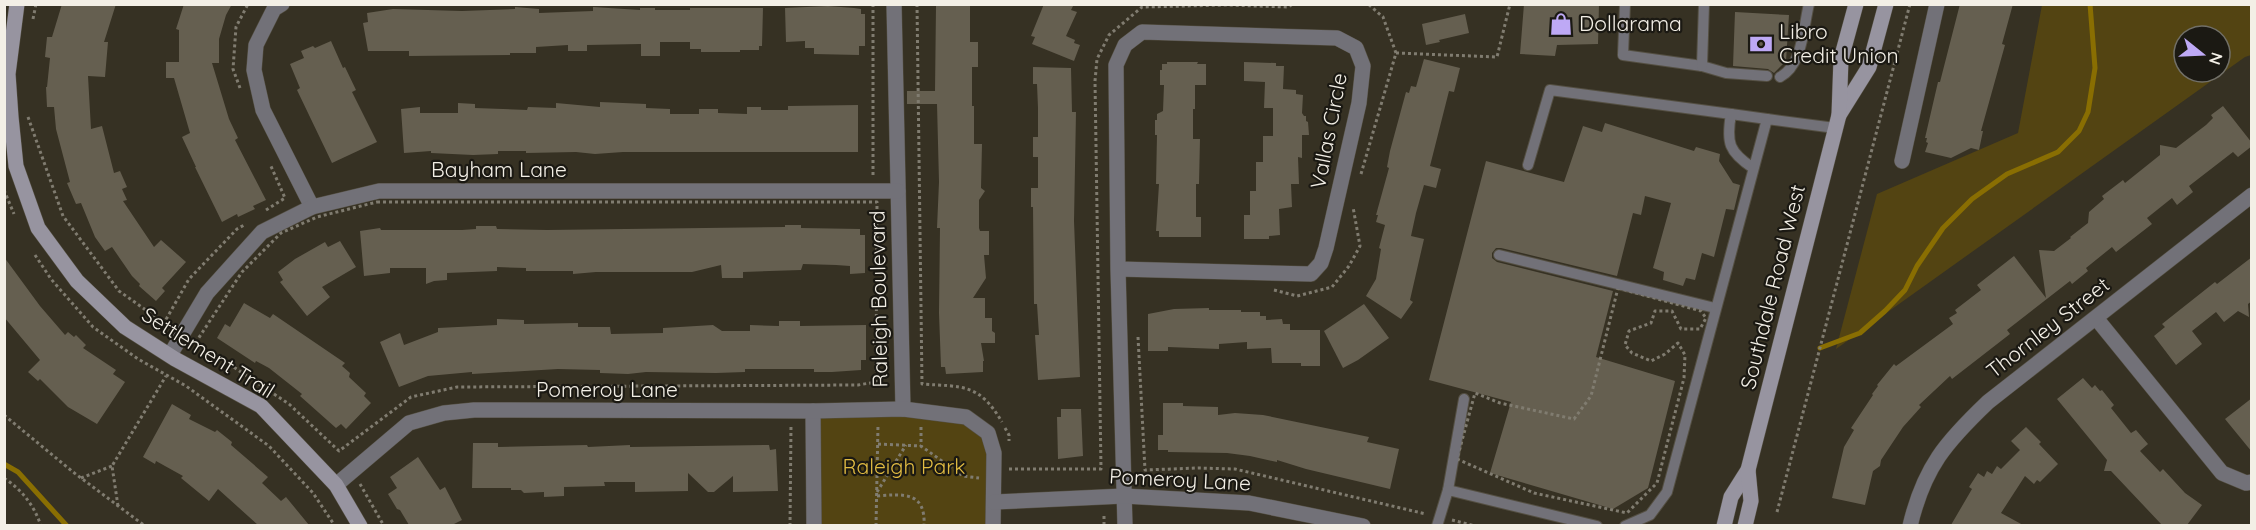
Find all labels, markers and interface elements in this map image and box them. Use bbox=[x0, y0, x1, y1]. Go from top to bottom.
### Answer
place label: Dollarama bbox=[1579, 10, 1682, 36]
shop icon: Dollarama bbox=[1548, 11, 1574, 37]
place label: Libro Credit Union bbox=[1779, 18, 1899, 68]
north arrow bbox=[2172, 24, 2232, 84]
bank icon: Libro Credit Union bbox=[1748, 31, 1774, 57]
text: N bbox=[2205, 50, 2228, 67]
street label: Vallas Circle bbox=[1304, 71, 1352, 191]
street label: Bayham Lane bbox=[431, 156, 567, 182]
street label: Southdale Road West bbox=[1734, 182, 1810, 392]
street label: Raleigh Boulevard bbox=[863, 210, 893, 388]
street label: Thornley Street bbox=[1981, 271, 2114, 383]
street label: Settlement Trail bbox=[137, 301, 280, 403]
street label: Pomeroy Lane bbox=[536, 376, 678, 402]
park label: Raleigh Park bbox=[842, 453, 966, 479]
street label: Pomeroy Lane bbox=[1109, 462, 1252, 496]

